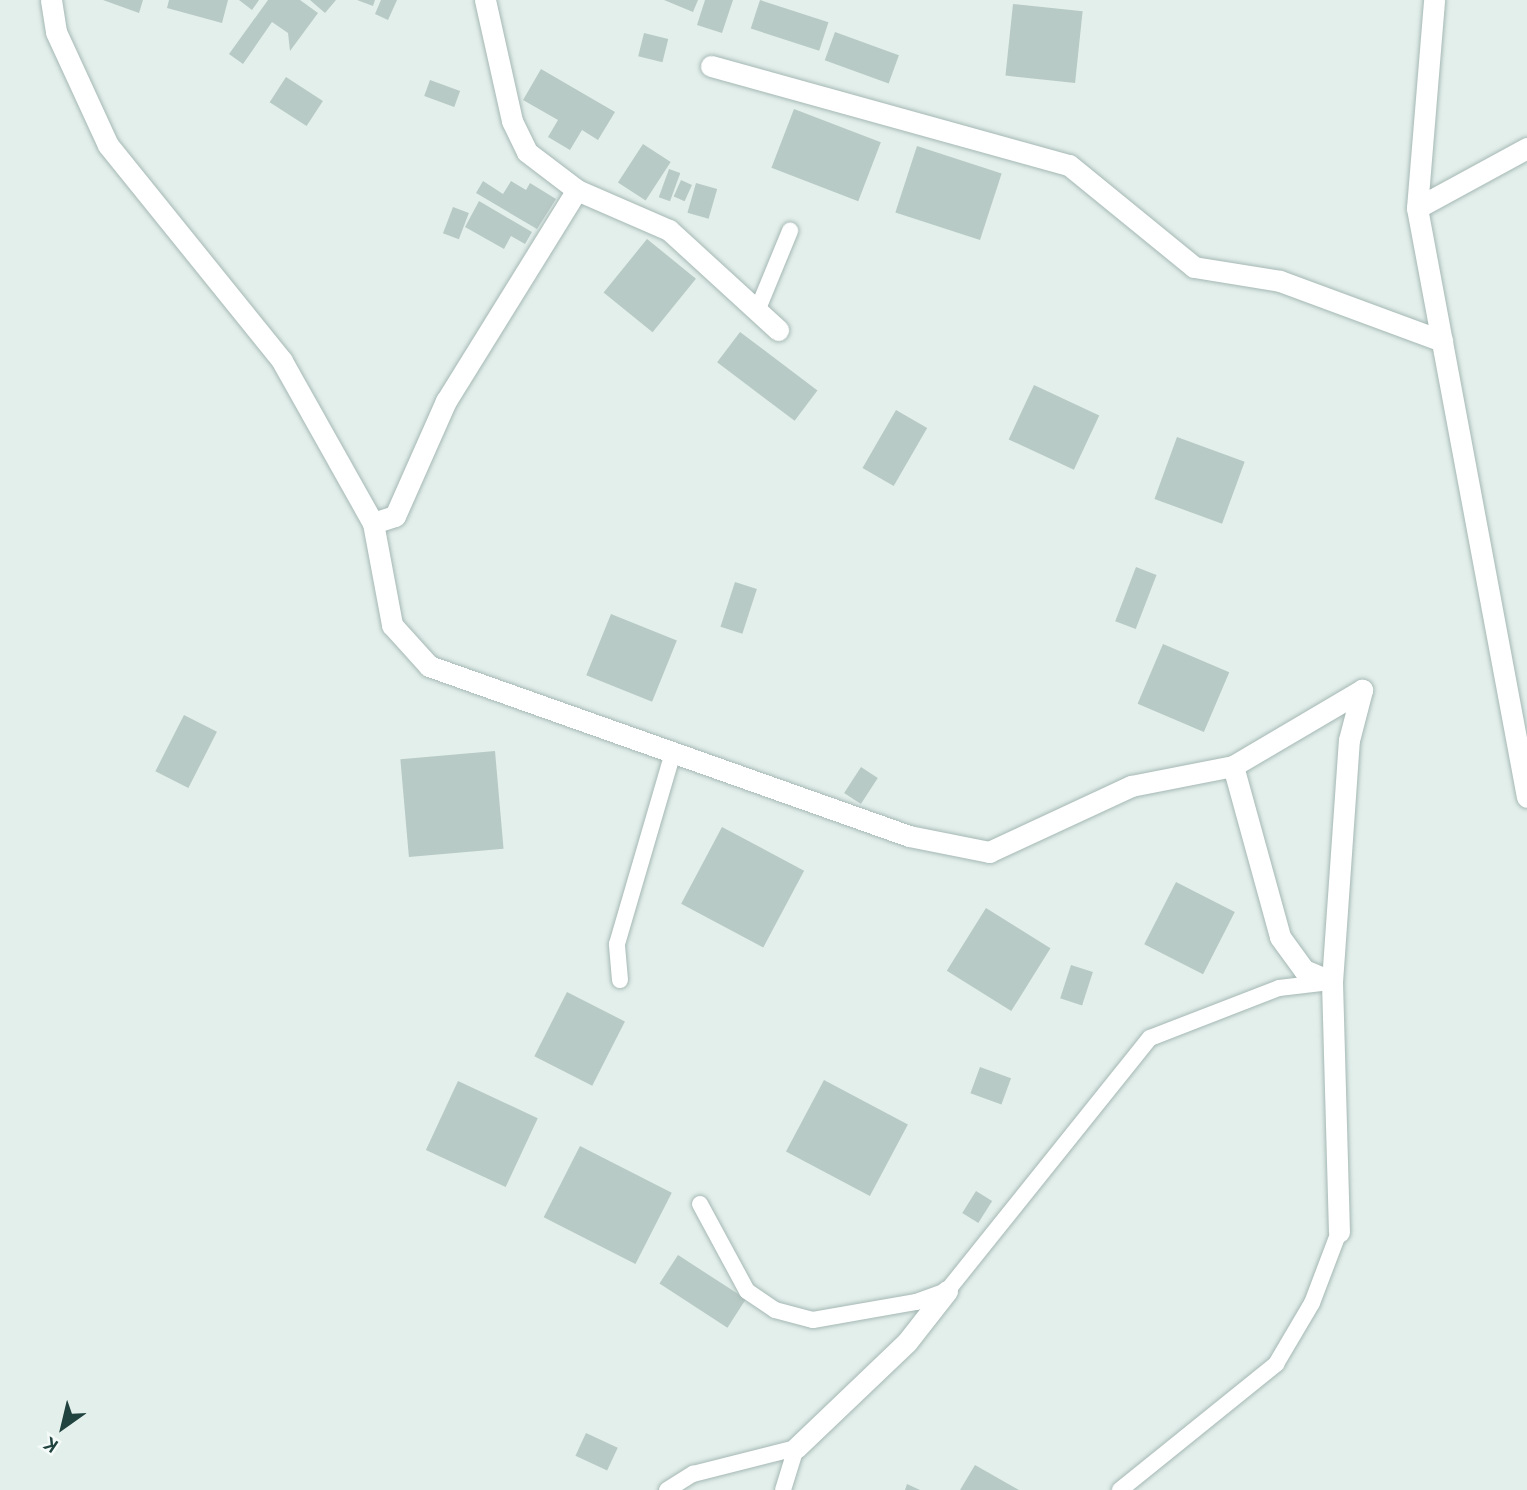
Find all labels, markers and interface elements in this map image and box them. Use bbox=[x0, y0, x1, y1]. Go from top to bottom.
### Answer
north arrow bbox=[28, 1392, 98, 1462]
text: K bbox=[39, 1431, 63, 1459]

